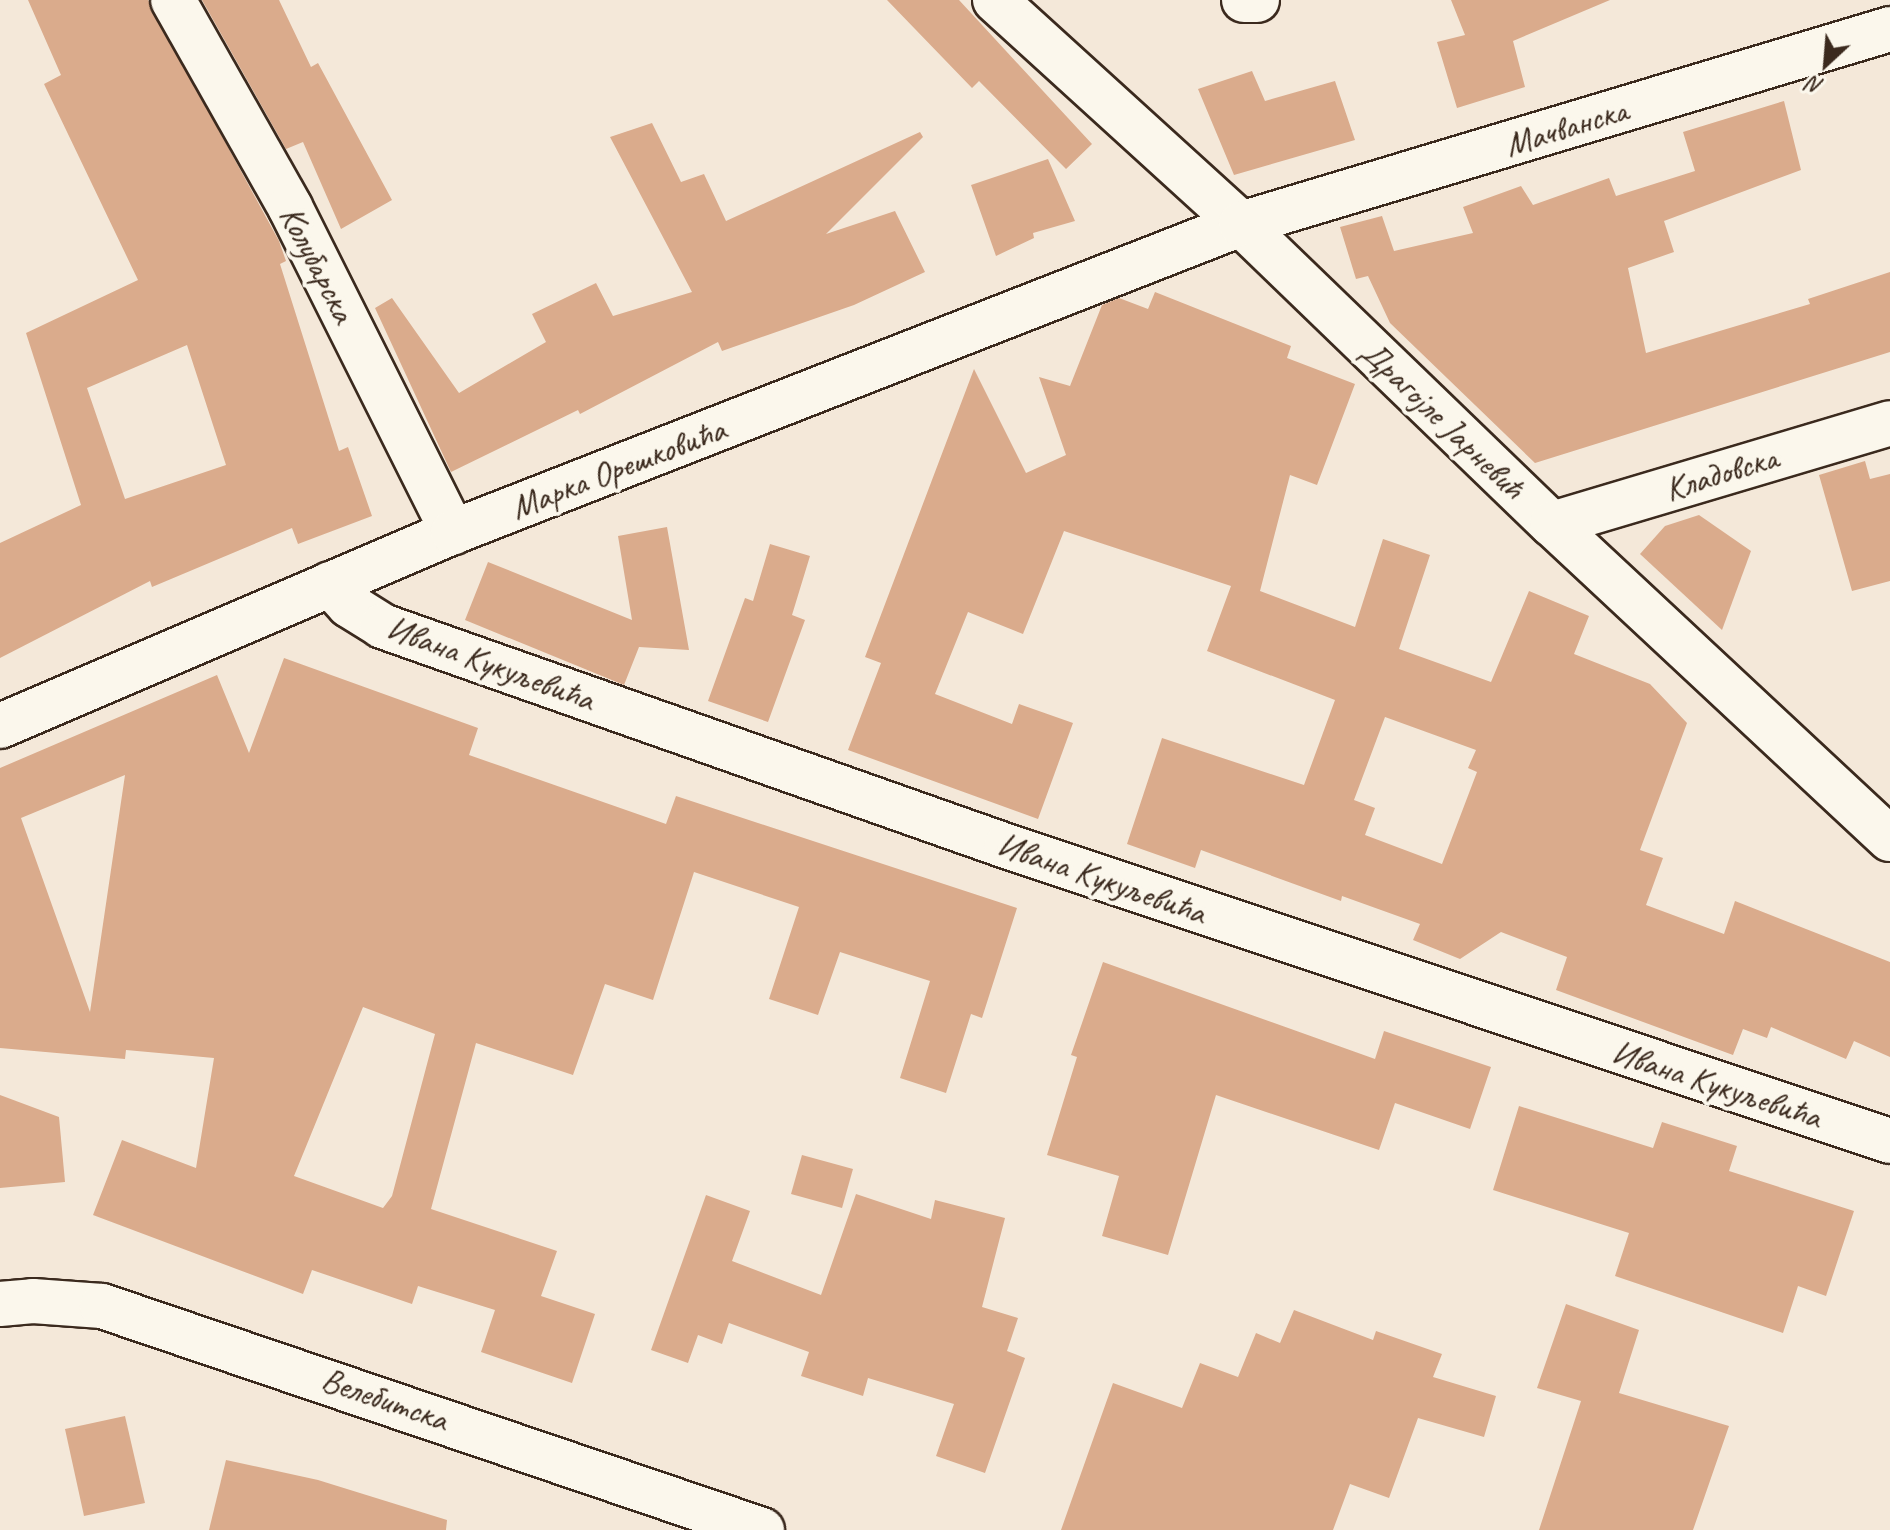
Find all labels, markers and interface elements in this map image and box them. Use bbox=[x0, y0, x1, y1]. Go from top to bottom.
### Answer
north arrow bbox=[1786, 24, 1866, 104]
text: N bbox=[1803, 70, 1828, 101]
street label: Мачванска bbox=[1500, 89, 1632, 165]
street label: Колубарска bbox=[271, 199, 365, 329]
street label: Драгојле Јарневић bbox=[1353, 331, 1533, 507]
street label: Марка Орешковића bbox=[507, 409, 729, 527]
street label: Кладовска bbox=[1660, 437, 1782, 509]
street label: Ивана Кукуљевића bbox=[382, 607, 600, 719]
street label: Ивана Кукуљевића bbox=[993, 823, 1211, 933]
street label: Ивана Кукуљевића bbox=[1608, 1031, 1826, 1137]
street label: Велебитска bbox=[317, 1358, 453, 1440]

